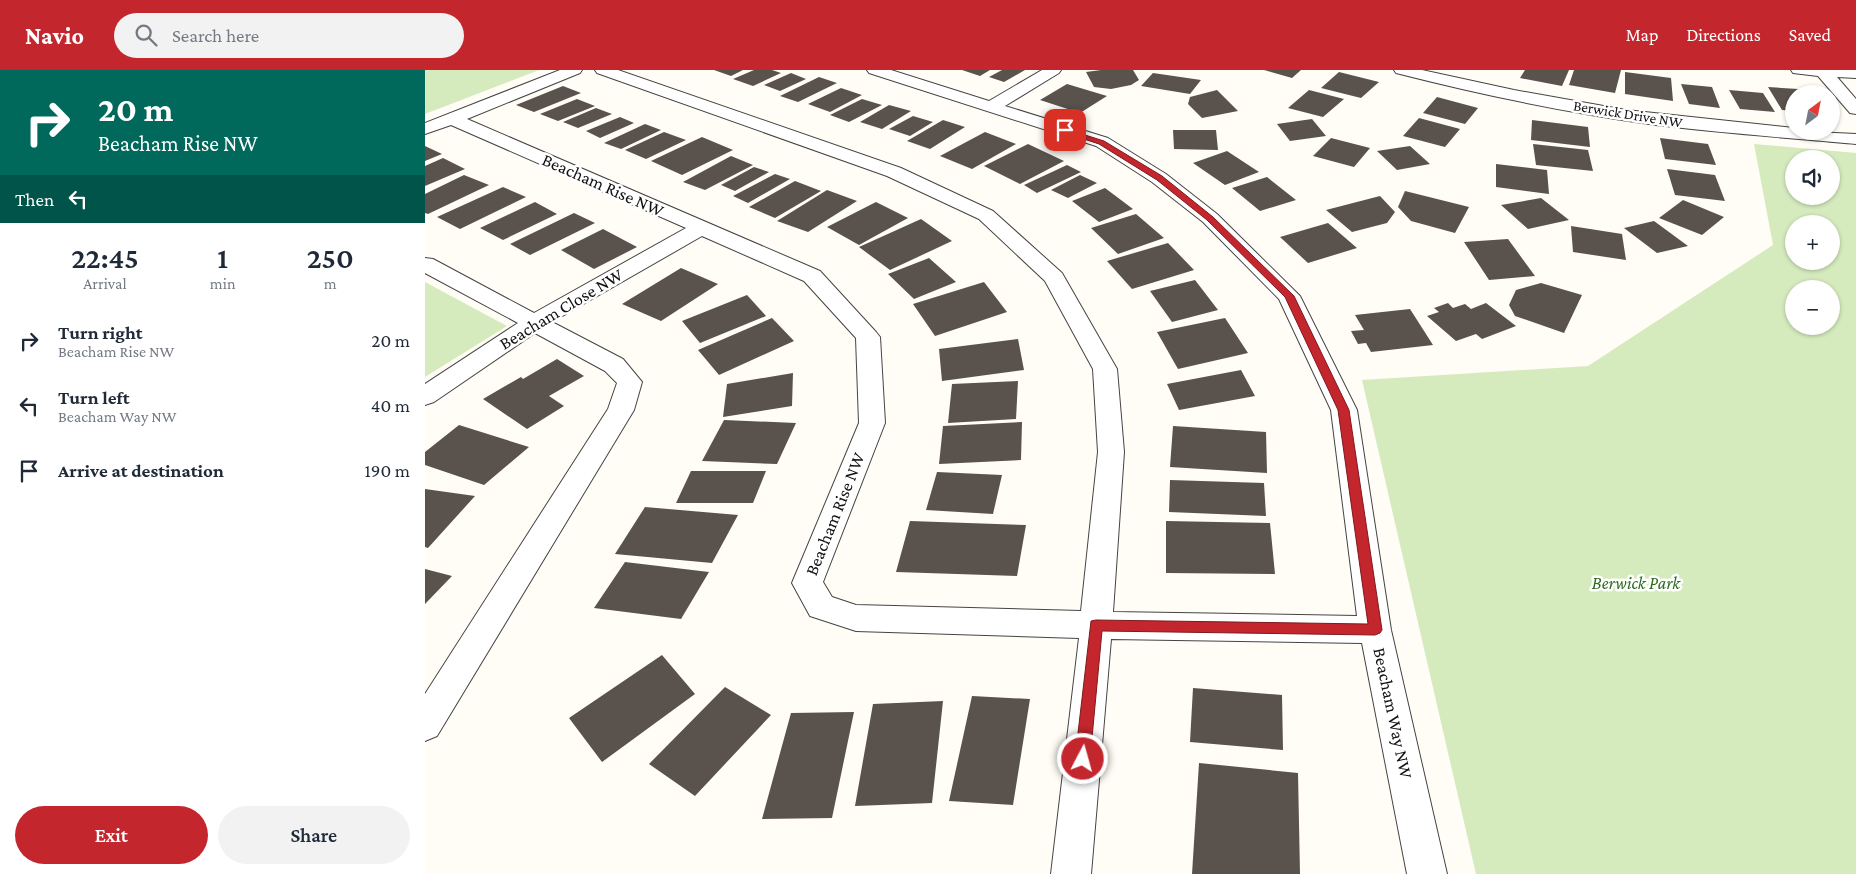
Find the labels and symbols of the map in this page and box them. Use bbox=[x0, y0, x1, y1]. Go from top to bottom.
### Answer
north arrow bbox=[1785, 85, 1840, 140]
street label: Berwick Drive NW bbox=[1572, 97, 1684, 131]
pin bbox=[1044, 109, 1086, 151]
street label: Beacham Rise NW bbox=[539, 149, 667, 221]
street label: Beacham Close NW bbox=[496, 264, 627, 354]
street label: Beacham Rise NW bbox=[801, 449, 869, 578]
park label: Berwick Park bbox=[1592, 573, 1681, 593]
street label: Beacham Way NW bbox=[1369, 646, 1417, 781]
position arrow bbox=[1056, 732, 1108, 784]

